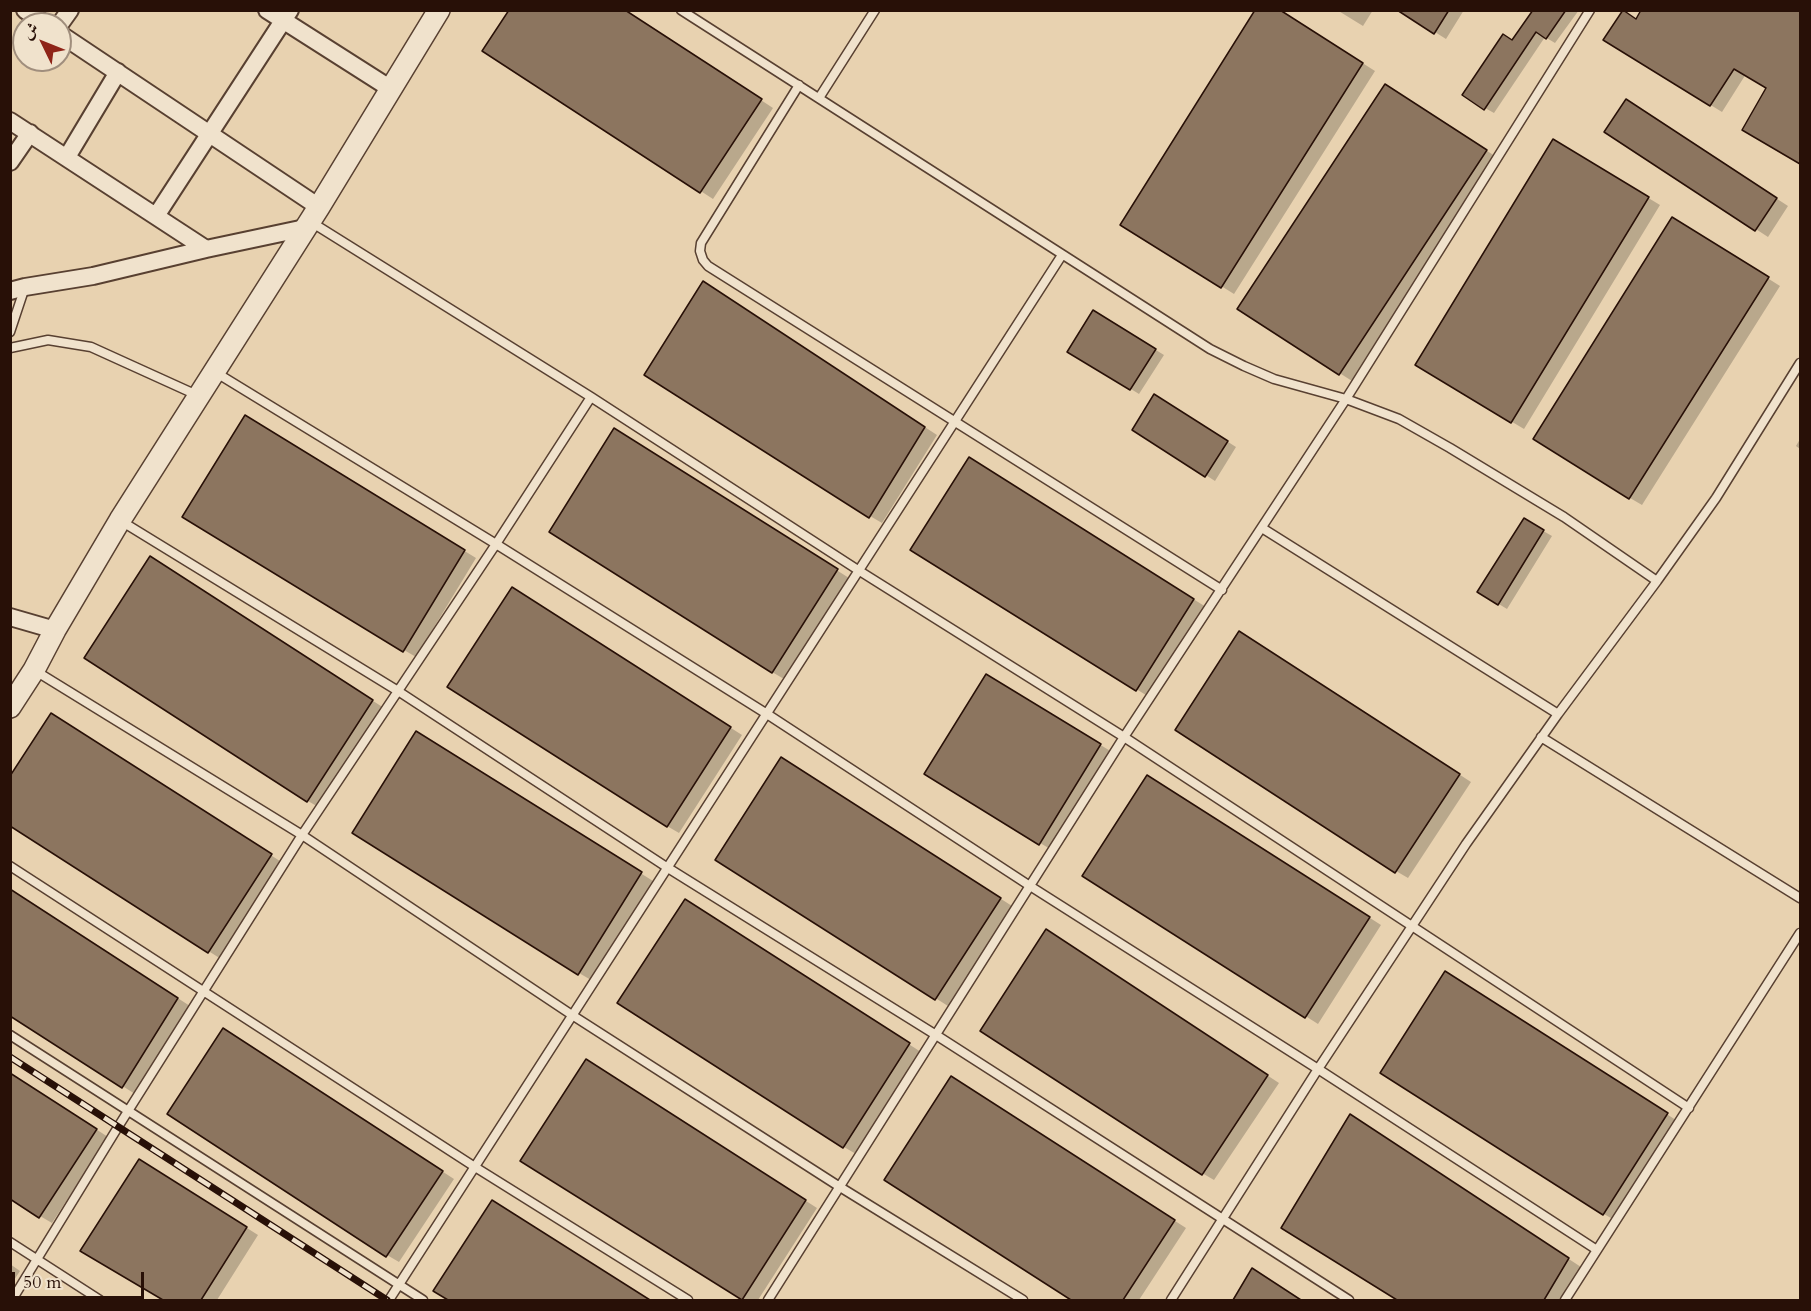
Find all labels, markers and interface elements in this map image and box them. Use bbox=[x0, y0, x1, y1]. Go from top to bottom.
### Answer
north arrow bbox=[12, 12, 72, 72]
text: ش bbox=[17, 18, 44, 44]
scale bar bbox=[15, 1260, 147, 1298]
text: 50 m bbox=[23, 1270, 62, 1295]

